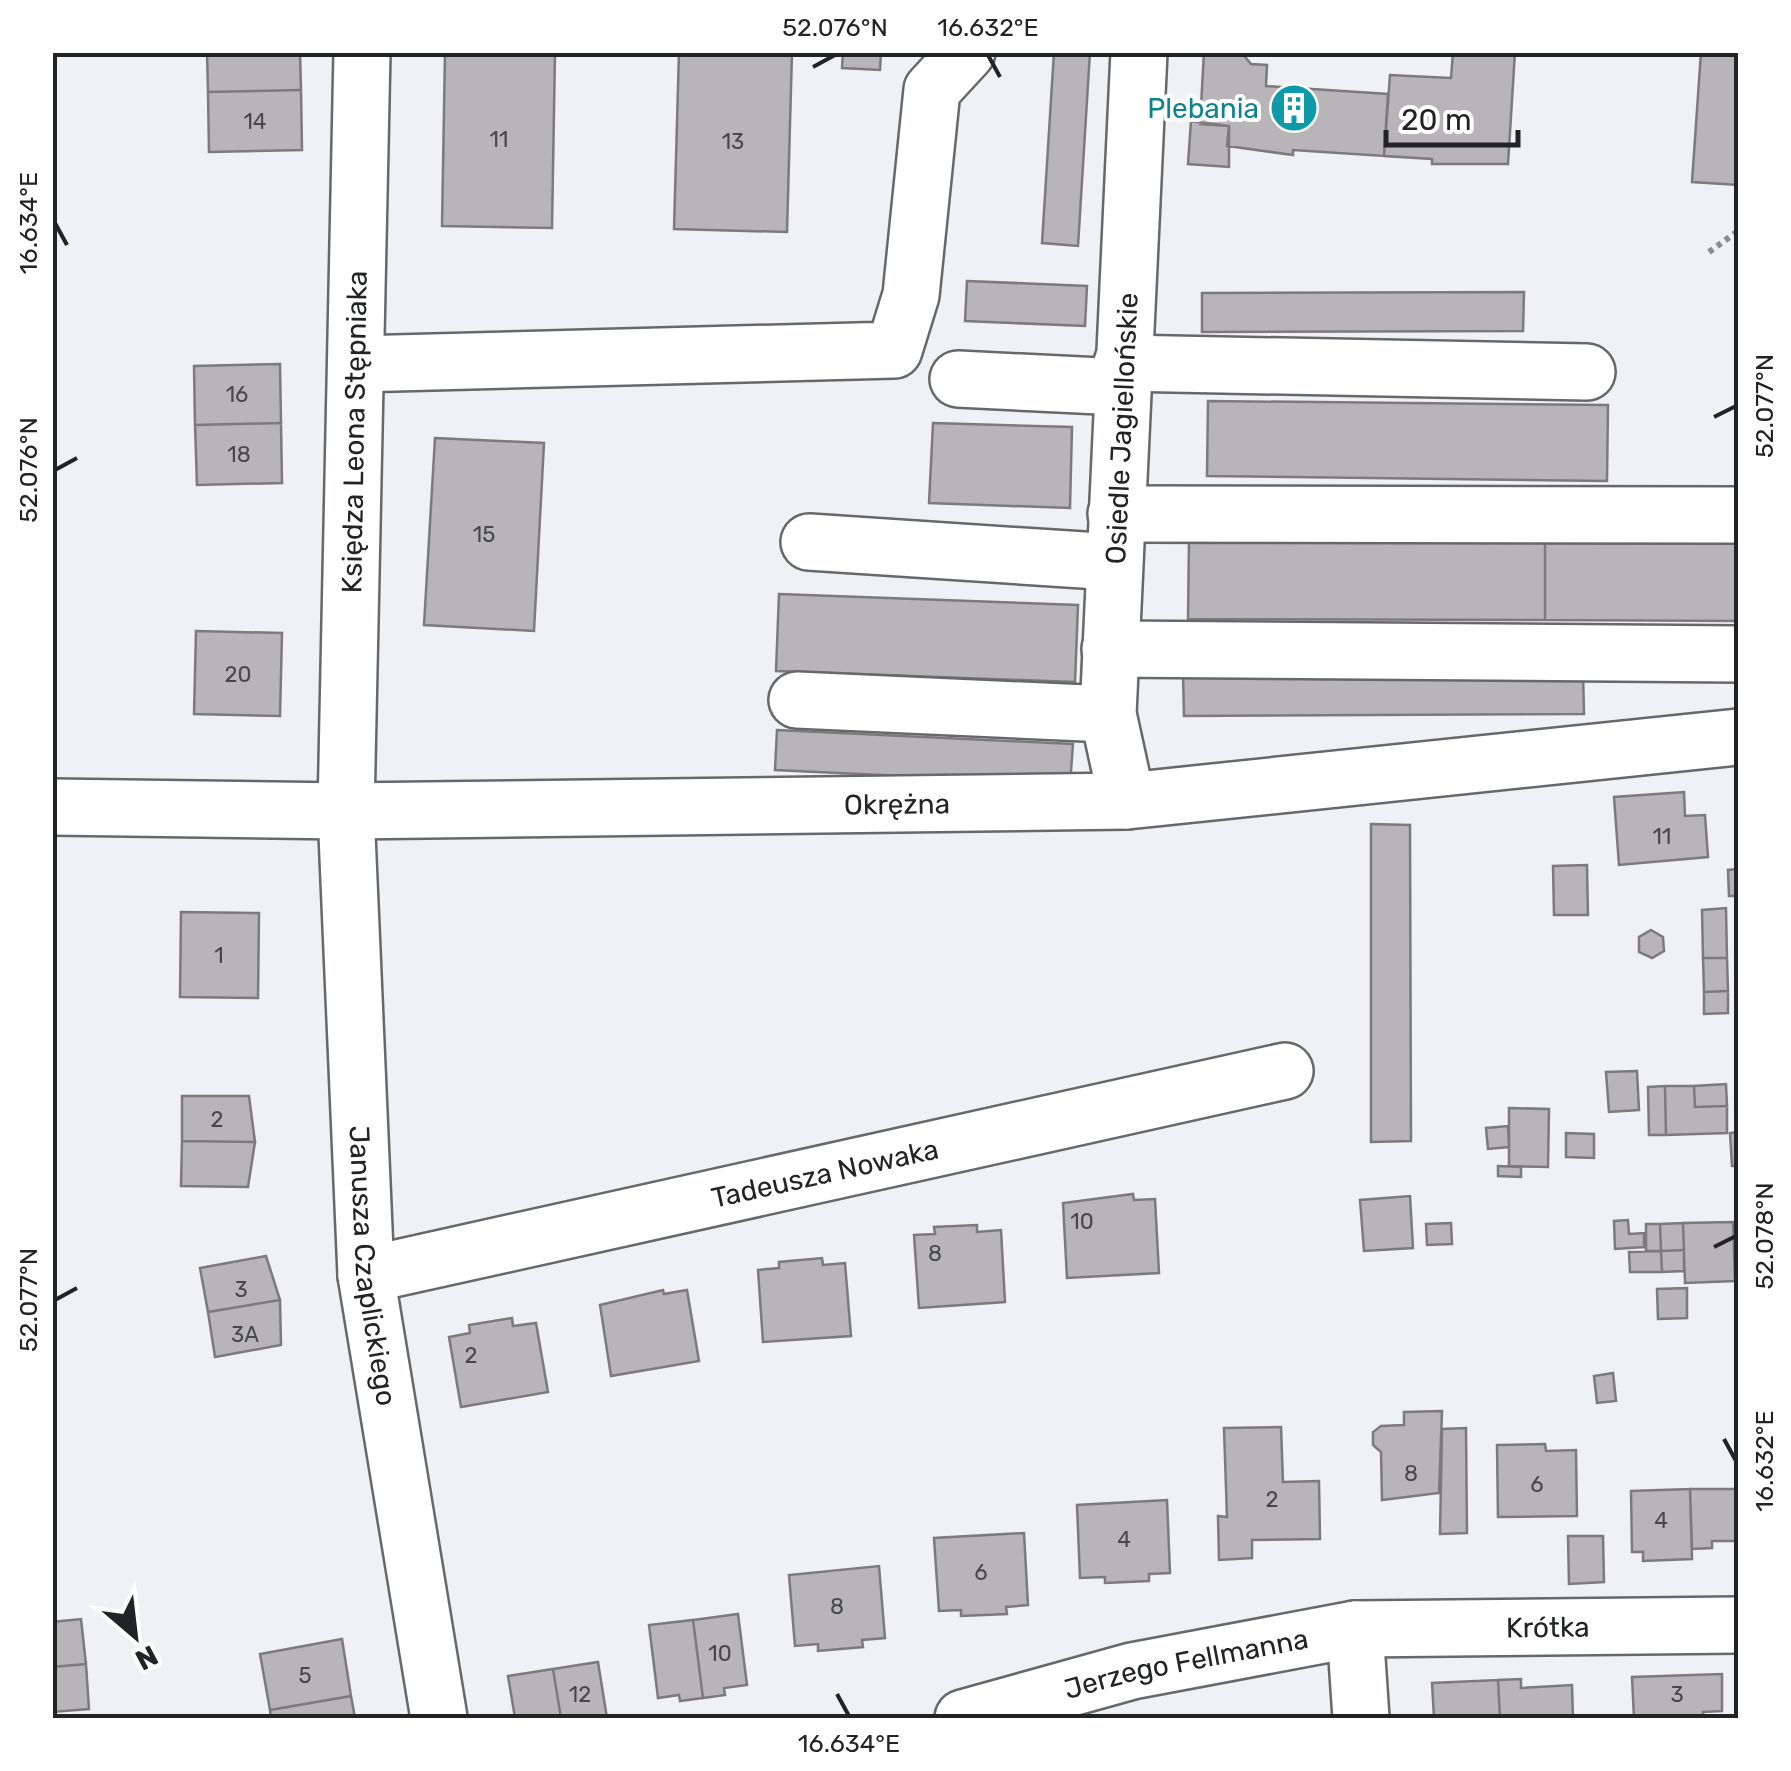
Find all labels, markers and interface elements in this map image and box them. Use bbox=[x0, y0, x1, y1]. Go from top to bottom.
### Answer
text: 52.076°N bbox=[782, 13, 888, 42]
text: 16.632°E bbox=[937, 13, 1039, 42]
building icon: Plebania bbox=[1268, 82, 1320, 134]
scale bar bbox=[1386, 85, 1518, 147]
place label: Plebania bbox=[1147, 92, 1259, 125]
text: 20 m bbox=[1401, 102, 1472, 138]
house number: 14 bbox=[243, 108, 267, 135]
house number: 11 bbox=[490, 126, 508, 153]
house number: 13 bbox=[722, 128, 744, 155]
text: 16.634°E bbox=[14, 172, 43, 274]
street label: Księdza Leona Stępniaka bbox=[335, 270, 374, 594]
street label: Osiedle Jagiellońskie bbox=[1099, 292, 1145, 565]
text: 52.077°N bbox=[1750, 354, 1779, 458]
house number: 16 bbox=[226, 381, 248, 408]
text: 52.076°N bbox=[14, 417, 43, 523]
house number: 18 bbox=[227, 441, 251, 468]
house number: 15 bbox=[473, 521, 495, 548]
house number: 20 bbox=[225, 661, 251, 688]
street label: Okrężna bbox=[844, 787, 950, 822]
house number: 11 bbox=[1653, 823, 1671, 850]
house number: 1 bbox=[214, 942, 224, 969]
house number: 2 bbox=[211, 1106, 223, 1133]
street label: Janusza Czaplickiego bbox=[343, 1125, 403, 1408]
street label: Tadeusza Nowaka bbox=[708, 1132, 942, 1215]
text: 52.078°N bbox=[1750, 1182, 1779, 1290]
house number: 10 bbox=[1070, 1208, 1094, 1235]
house number: 8 bbox=[928, 1240, 942, 1267]
text: 52.077°N bbox=[14, 1248, 43, 1352]
house number: 3 bbox=[234, 1276, 248, 1303]
house number: 3A bbox=[231, 1321, 259, 1348]
house number: 2 bbox=[465, 1342, 477, 1369]
text: 16.632°E bbox=[1750, 1410, 1779, 1512]
house number: 8 bbox=[1404, 1460, 1418, 1487]
house number: 6 bbox=[1530, 1471, 1544, 1498]
house number: 2 bbox=[1266, 1486, 1278, 1513]
house number: 4 bbox=[1654, 1507, 1668, 1534]
house number: 4 bbox=[1117, 1526, 1131, 1553]
house number: 6 bbox=[974, 1559, 988, 1586]
north arrow bbox=[85, 1586, 185, 1686]
house number: 8 bbox=[830, 1593, 844, 1620]
street label: Krótka bbox=[1506, 1611, 1590, 1644]
street label: Jerzego Fellmanna bbox=[1061, 1622, 1311, 1706]
text: N bbox=[130, 1638, 163, 1677]
house number: 10 bbox=[708, 1640, 732, 1667]
house number: 5 bbox=[298, 1662, 312, 1689]
house number: 12 bbox=[569, 1681, 591, 1708]
house number: 3 bbox=[1670, 1681, 1684, 1708]
text: 16.634°E bbox=[798, 1729, 900, 1758]

